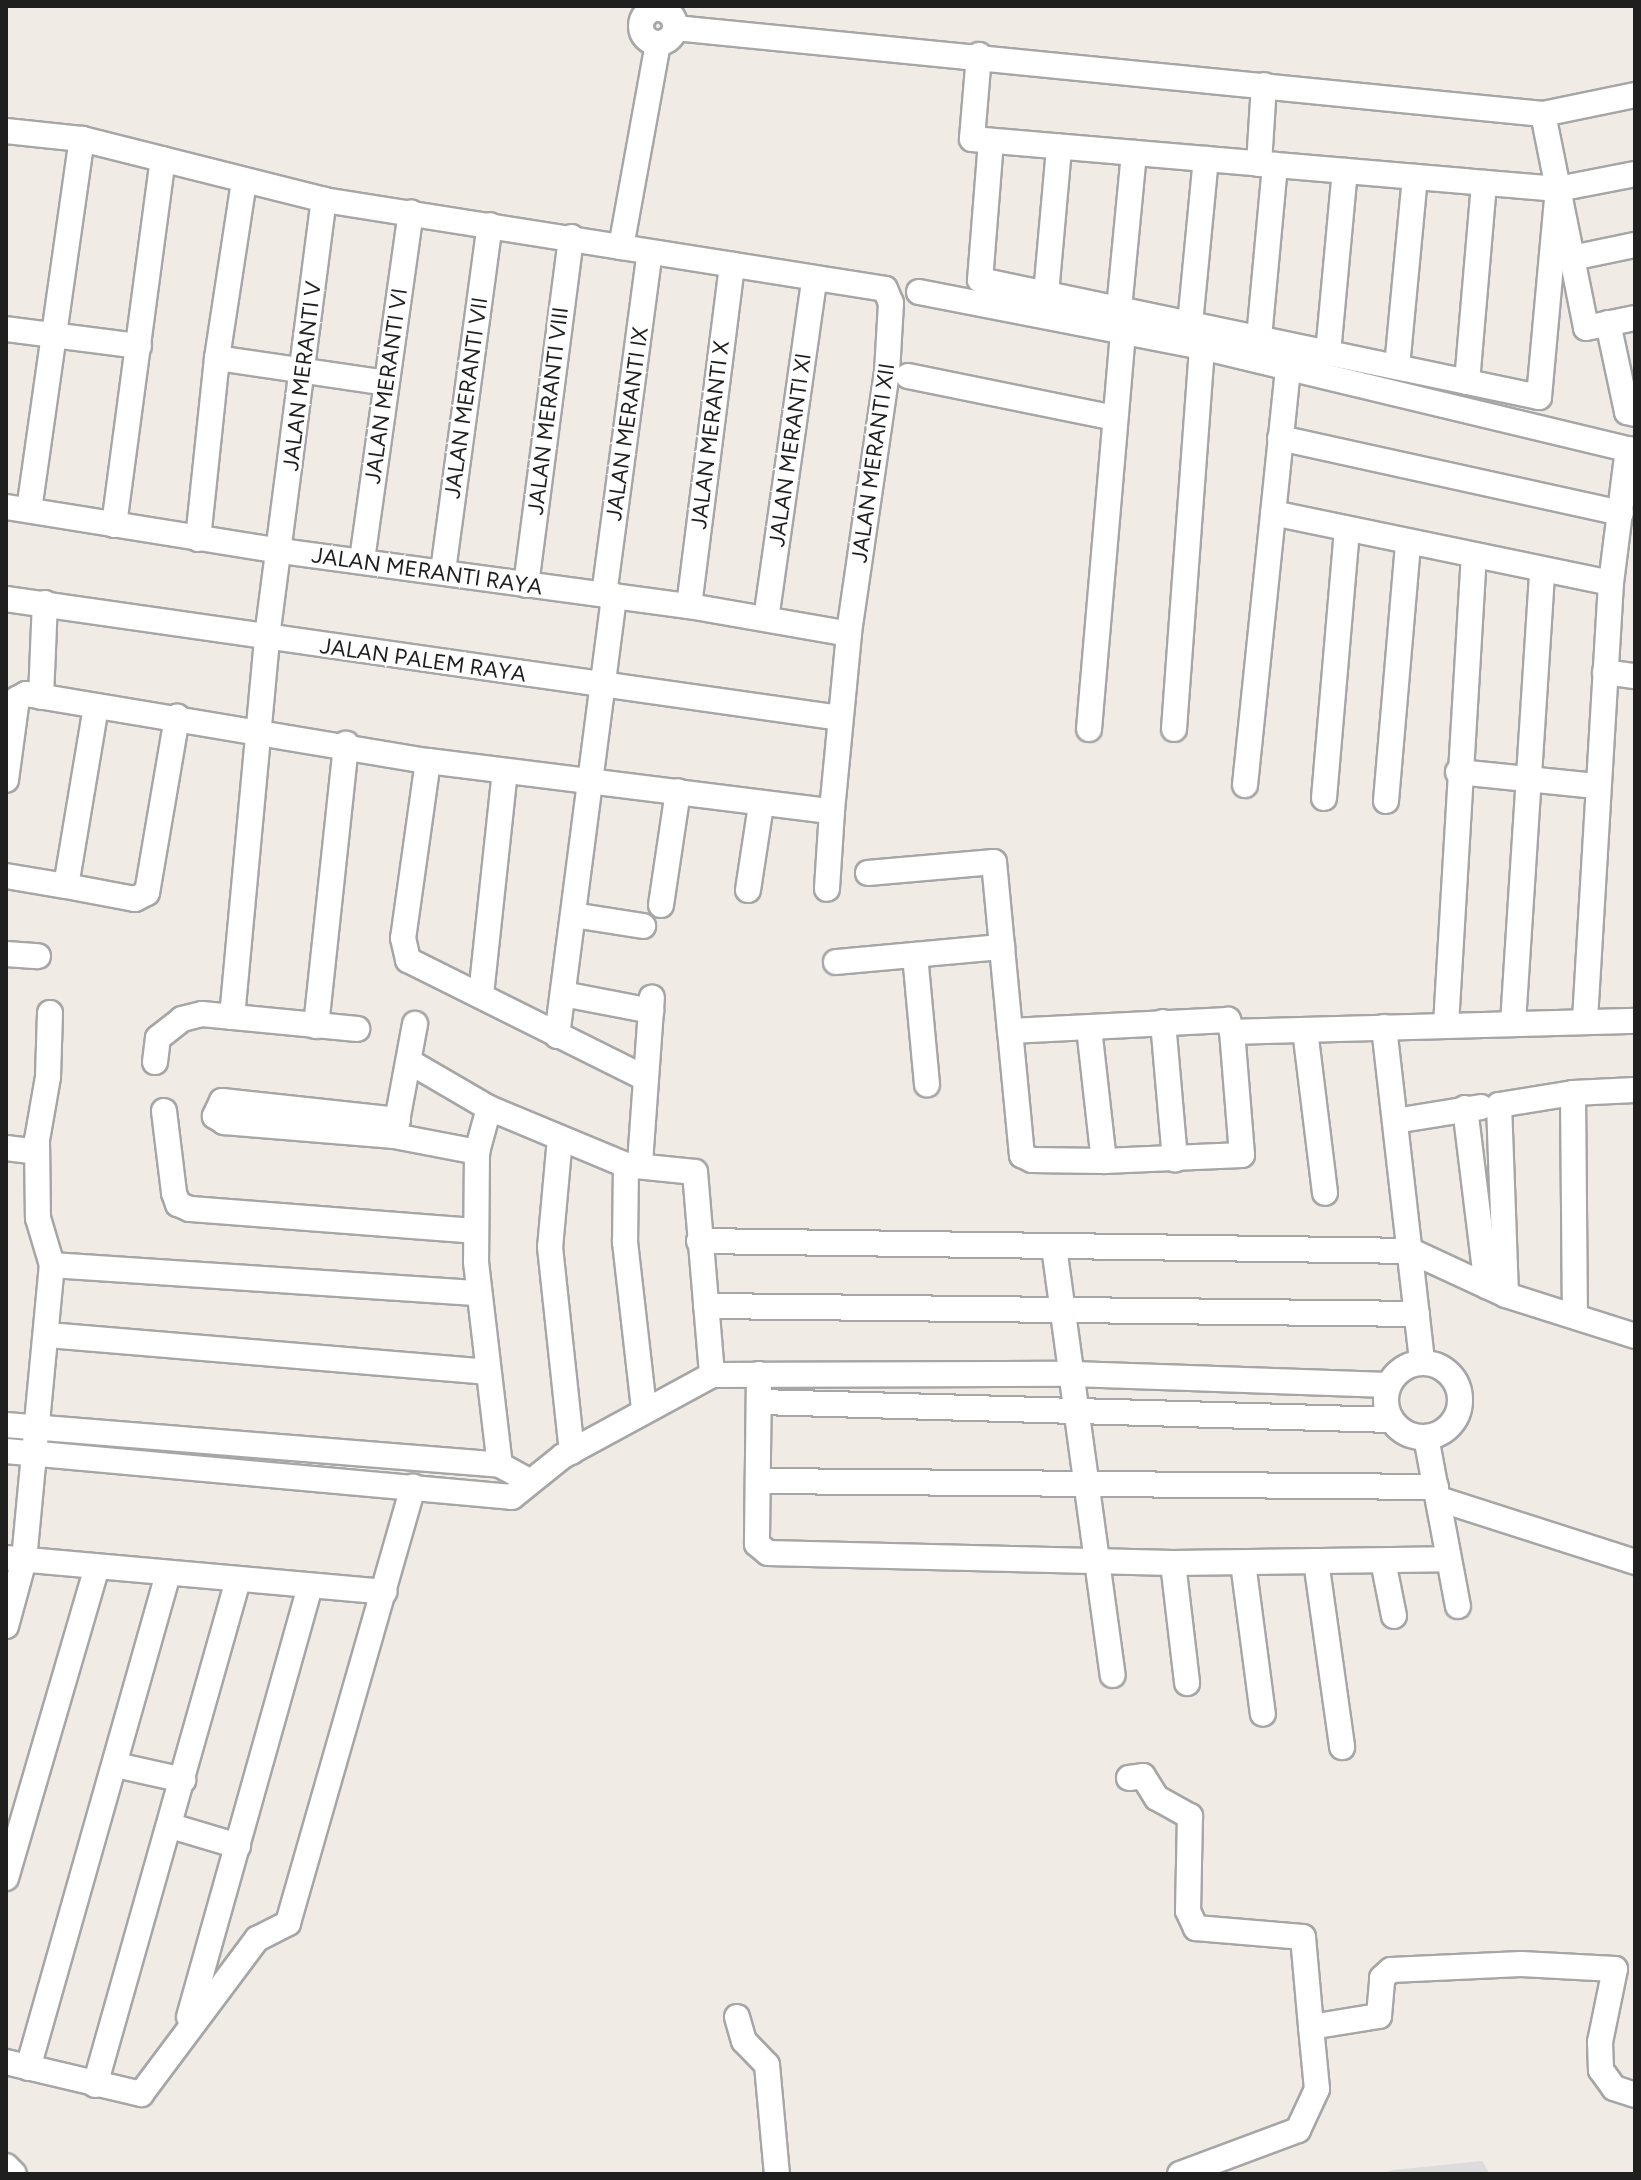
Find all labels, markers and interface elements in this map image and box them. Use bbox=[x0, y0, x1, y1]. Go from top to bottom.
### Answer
street label: JALAN MERANTI V bbox=[277, 280, 327, 472]
street label: JALAN MERANTI VI bbox=[359, 287, 413, 485]
street label: JALAN MERANTI VII bbox=[439, 296, 493, 500]
street label: JALAN MERANTI VIII bbox=[522, 306, 574, 516]
street label: JALAN MERANTI IX bbox=[600, 325, 654, 523]
street label: JALAN MERANTI X bbox=[685, 339, 735, 531]
street label: JALAN MERANTI XI bbox=[763, 351, 817, 549]
street label: JALAN MERANTI XII bbox=[846, 361, 900, 565]
street label: JALAN MERANTI RAYA bbox=[310, 542, 544, 600]
street label: JALAN PALEM RAYA bbox=[318, 632, 528, 688]

